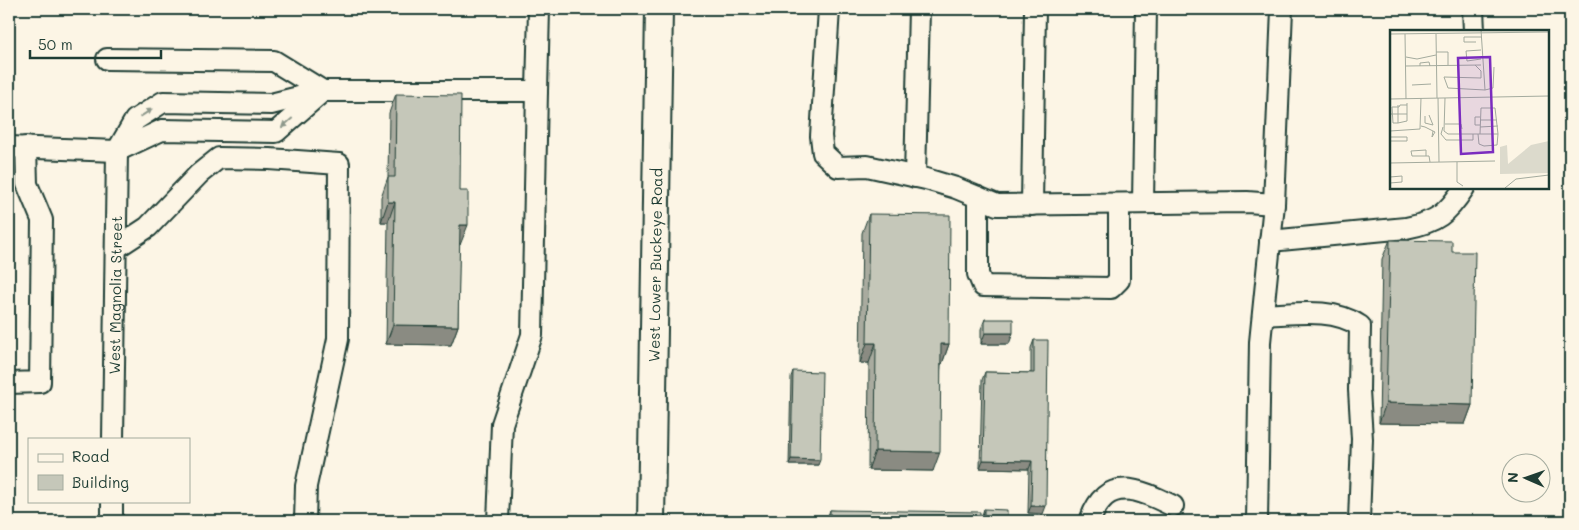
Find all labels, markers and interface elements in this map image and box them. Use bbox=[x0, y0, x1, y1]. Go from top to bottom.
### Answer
scale bar bbox=[30, 28, 161, 60]
inset map bbox=[1390, 30, 1549, 189]
text: 50 m bbox=[38, 34, 73, 54]
one-way arrow bbox=[139, 108, 153, 118]
one-way arrow bbox=[280, 117, 293, 128]
street label: West Lower Buckeye Road bbox=[643, 168, 667, 362]
street label: West Magnolia Street bbox=[104, 215, 126, 375]
legend bbox=[28, 438, 190, 502]
text: Road bbox=[72, 446, 109, 466]
north arrow bbox=[1502, 452, 1552, 502]
text: Building bbox=[72, 472, 129, 492]
text: N bbox=[1503, 472, 1522, 483]

